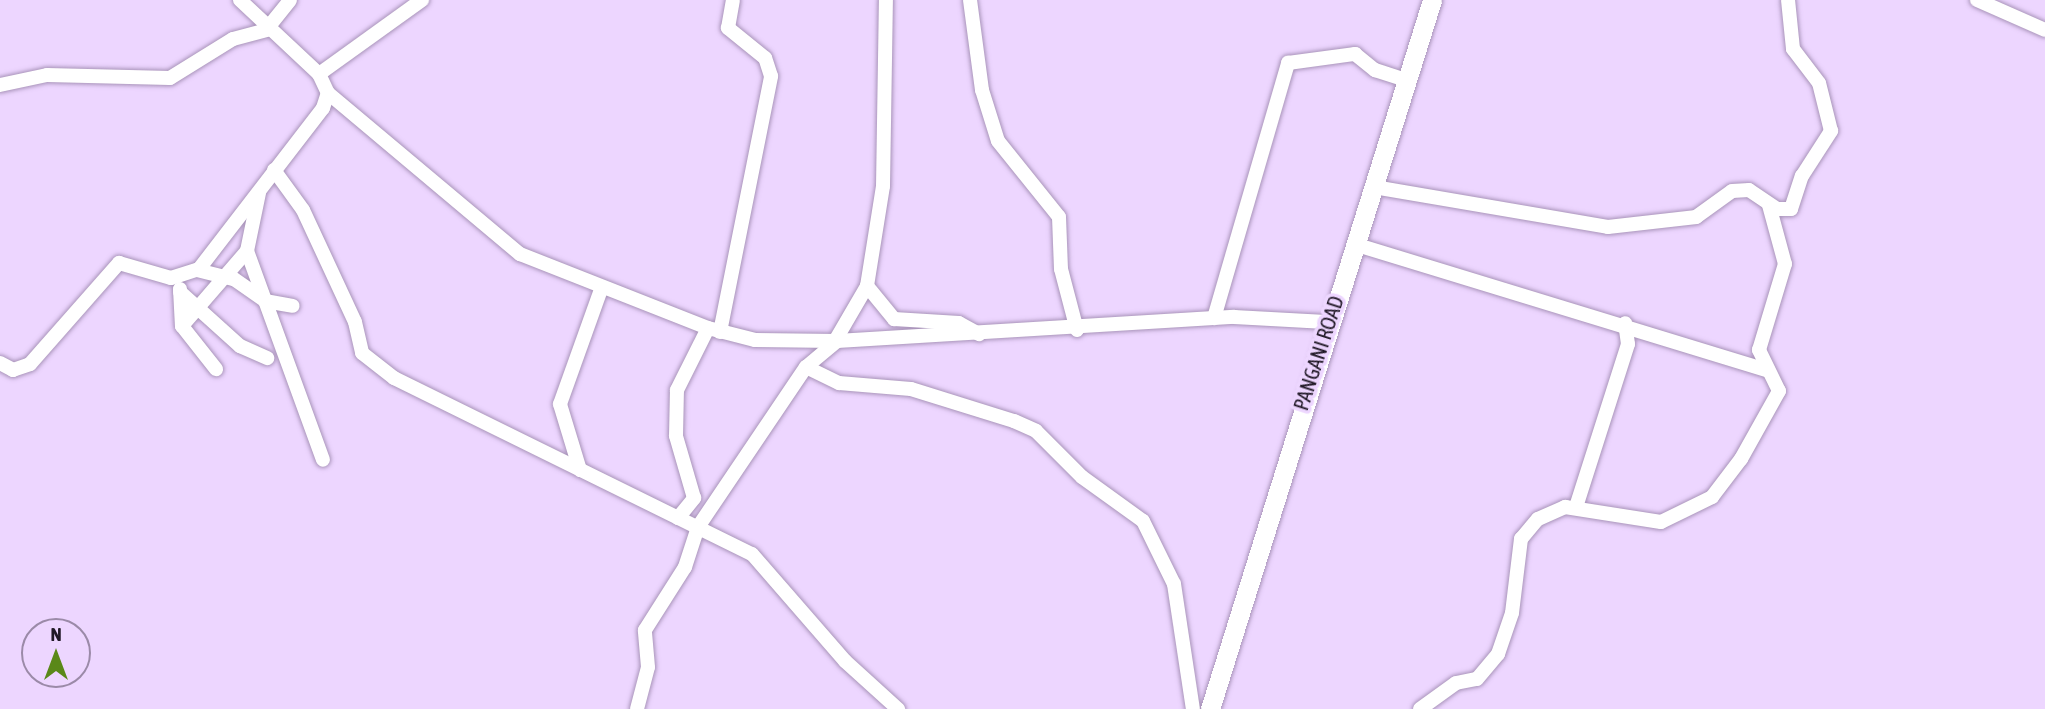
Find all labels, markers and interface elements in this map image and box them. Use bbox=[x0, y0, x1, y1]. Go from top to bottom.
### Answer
street label: PANGANI ROAD bbox=[1288, 293, 1348, 413]
north arrow bbox=[21, 618, 91, 688]
text: N bbox=[50, 623, 62, 645]

